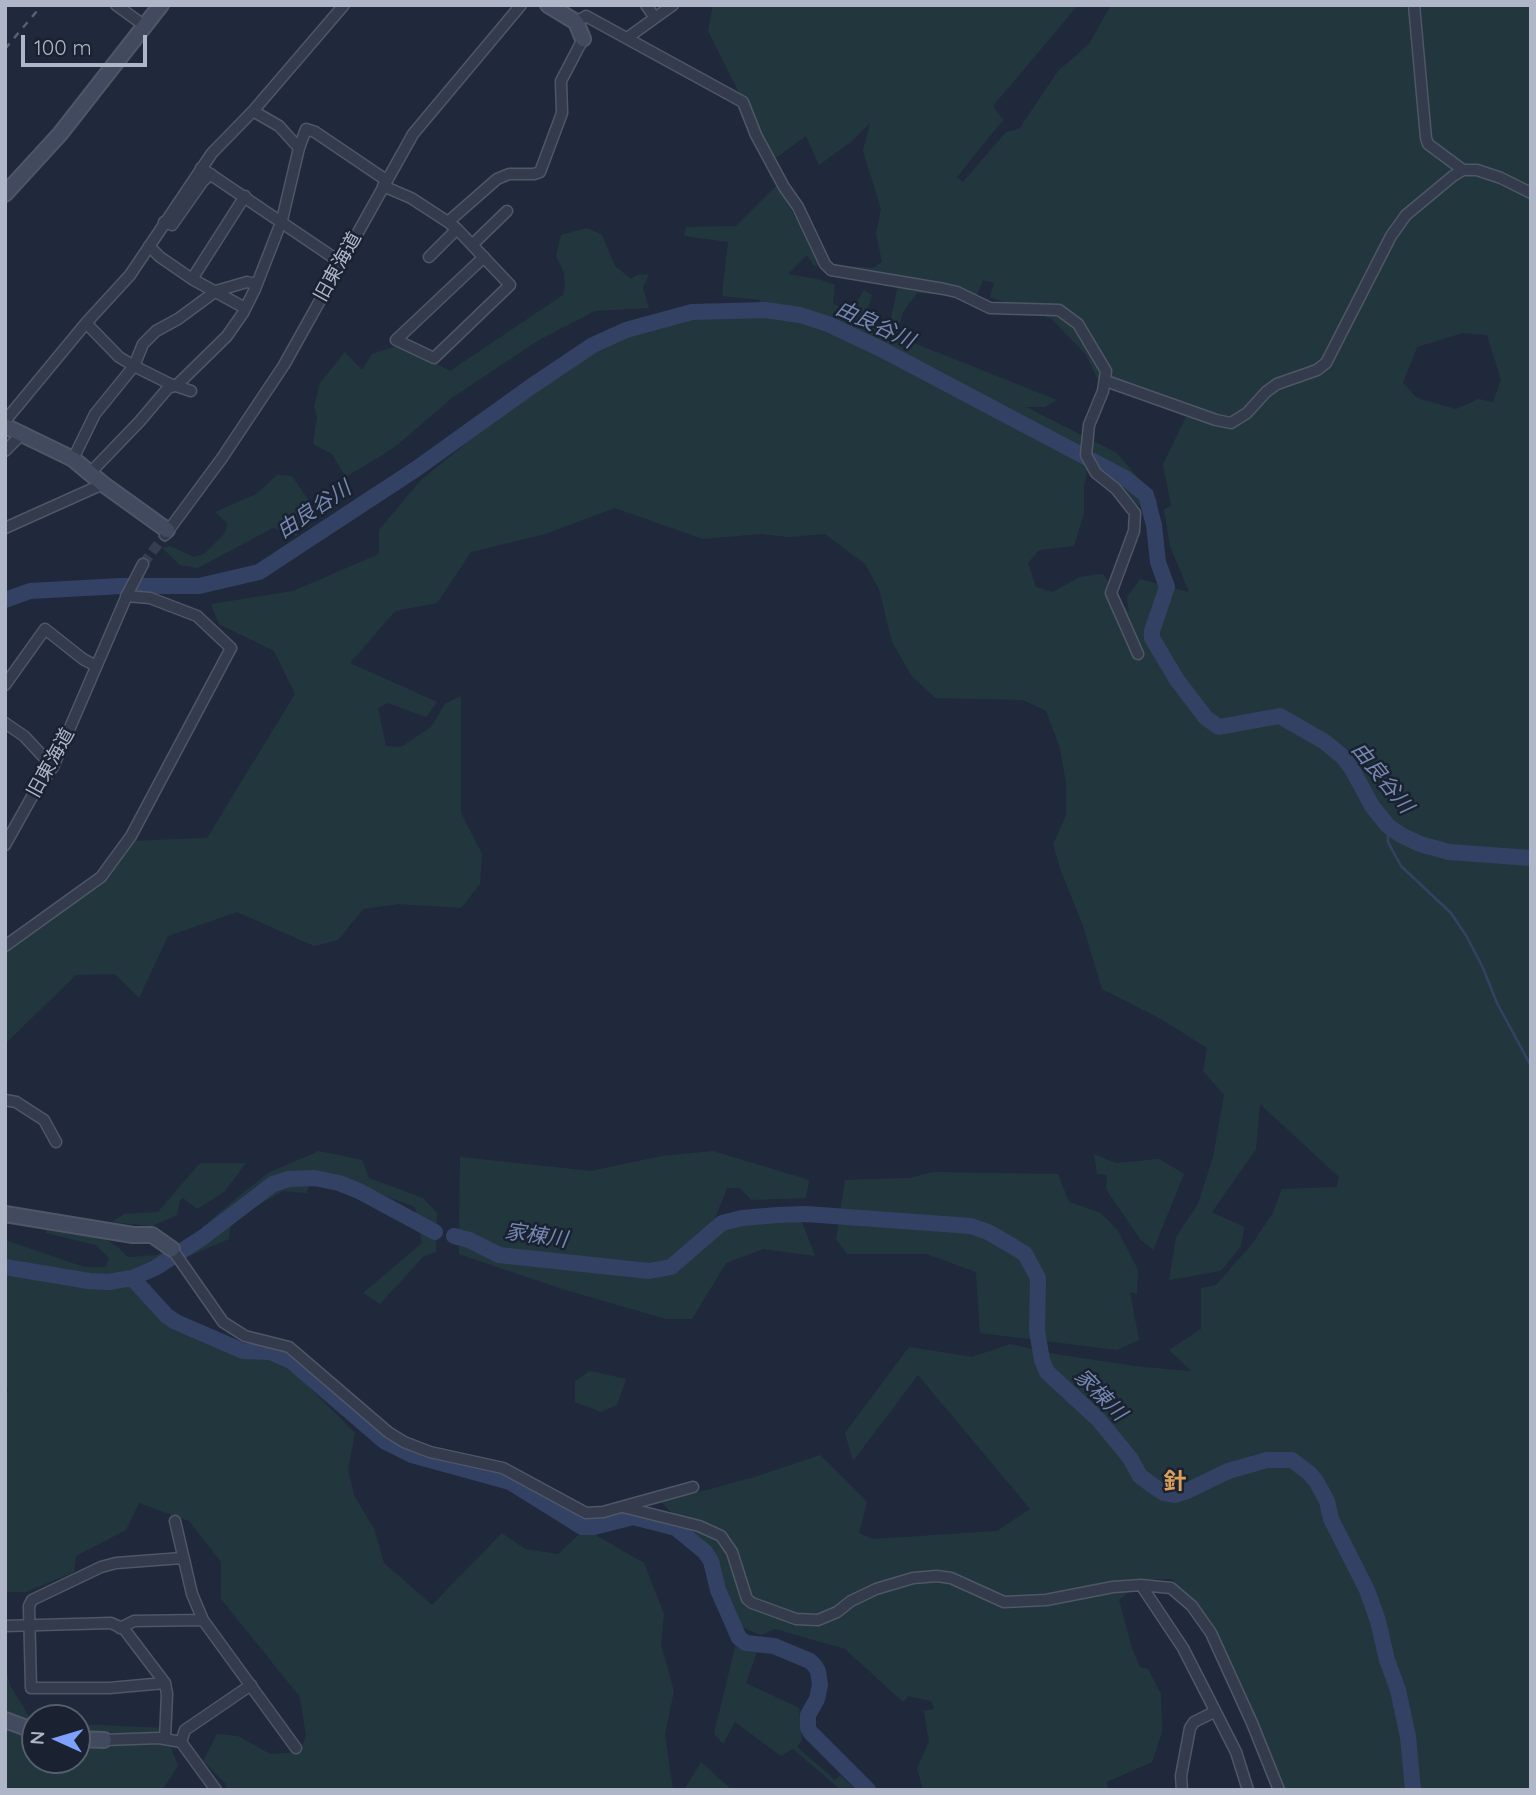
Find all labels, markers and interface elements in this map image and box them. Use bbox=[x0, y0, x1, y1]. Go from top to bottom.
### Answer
scale bar bbox=[24, 21, 150, 65]
text: 100 m bbox=[34, 34, 92, 60]
street label: 旧東海道 bbox=[310, 228, 366, 306]
water label: 由良谷川 bbox=[832, 296, 918, 354]
water label: 由良谷川 bbox=[272, 476, 356, 544]
street label: 旧東海道 bbox=[23, 724, 79, 802]
water label: 由良谷川 bbox=[1346, 737, 1418, 819]
water label: 家棟川 bbox=[503, 1219, 569, 1253]
water label: 家棟川 bbox=[1069, 1364, 1131, 1426]
district label: 針 bbox=[1164, 1468, 1186, 1496]
north arrow bbox=[21, 1704, 91, 1774]
text: N bbox=[25, 1730, 50, 1745]

